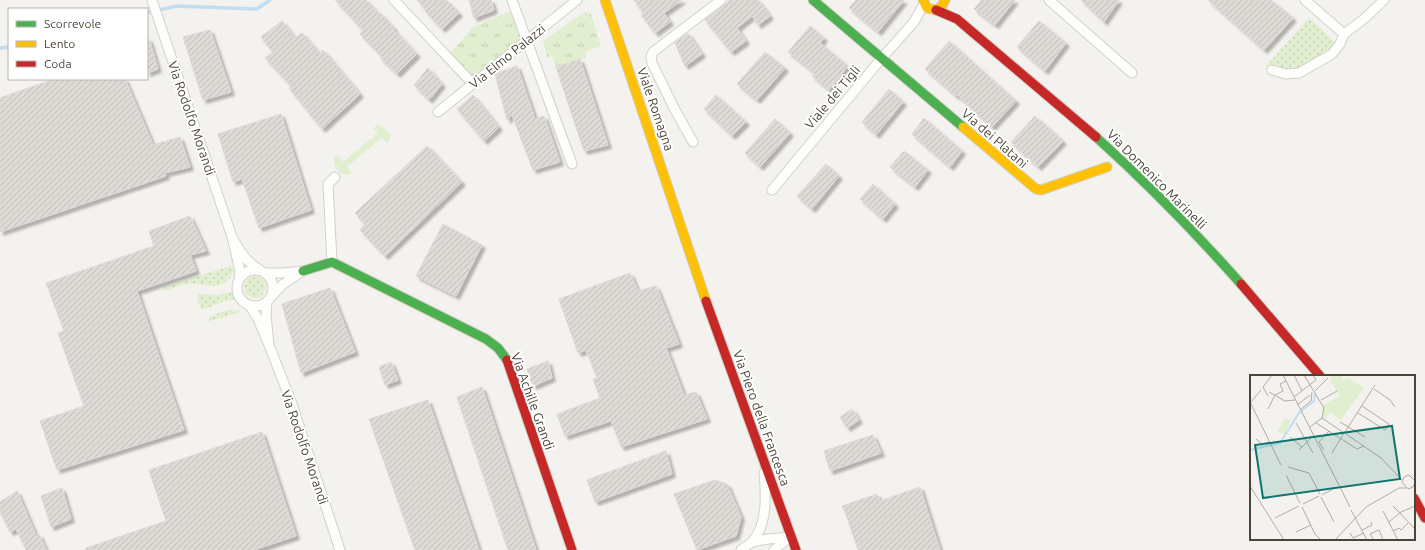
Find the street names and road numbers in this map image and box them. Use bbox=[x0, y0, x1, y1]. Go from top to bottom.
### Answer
street label: Via Elmo Palazzi bbox=[466, 21, 548, 91]
street label: Via Rodolfo Morandi bbox=[166, 59, 218, 177]
street label: Viale dei Tigli bbox=[802, 63, 862, 131]
street label: Viale Romagna bbox=[635, 65, 677, 153]
street label: Via dei Platani bbox=[959, 106, 1031, 170]
street label: Via Domenico Marinelli bbox=[1105, 127, 1209, 231]
street label: Via Piero della Francesca bbox=[731, 348, 793, 488]
street label: Via Achille Grandi bbox=[509, 351, 557, 451]
street label: Via Rodolfo Morandi bbox=[279, 388, 331, 506]

